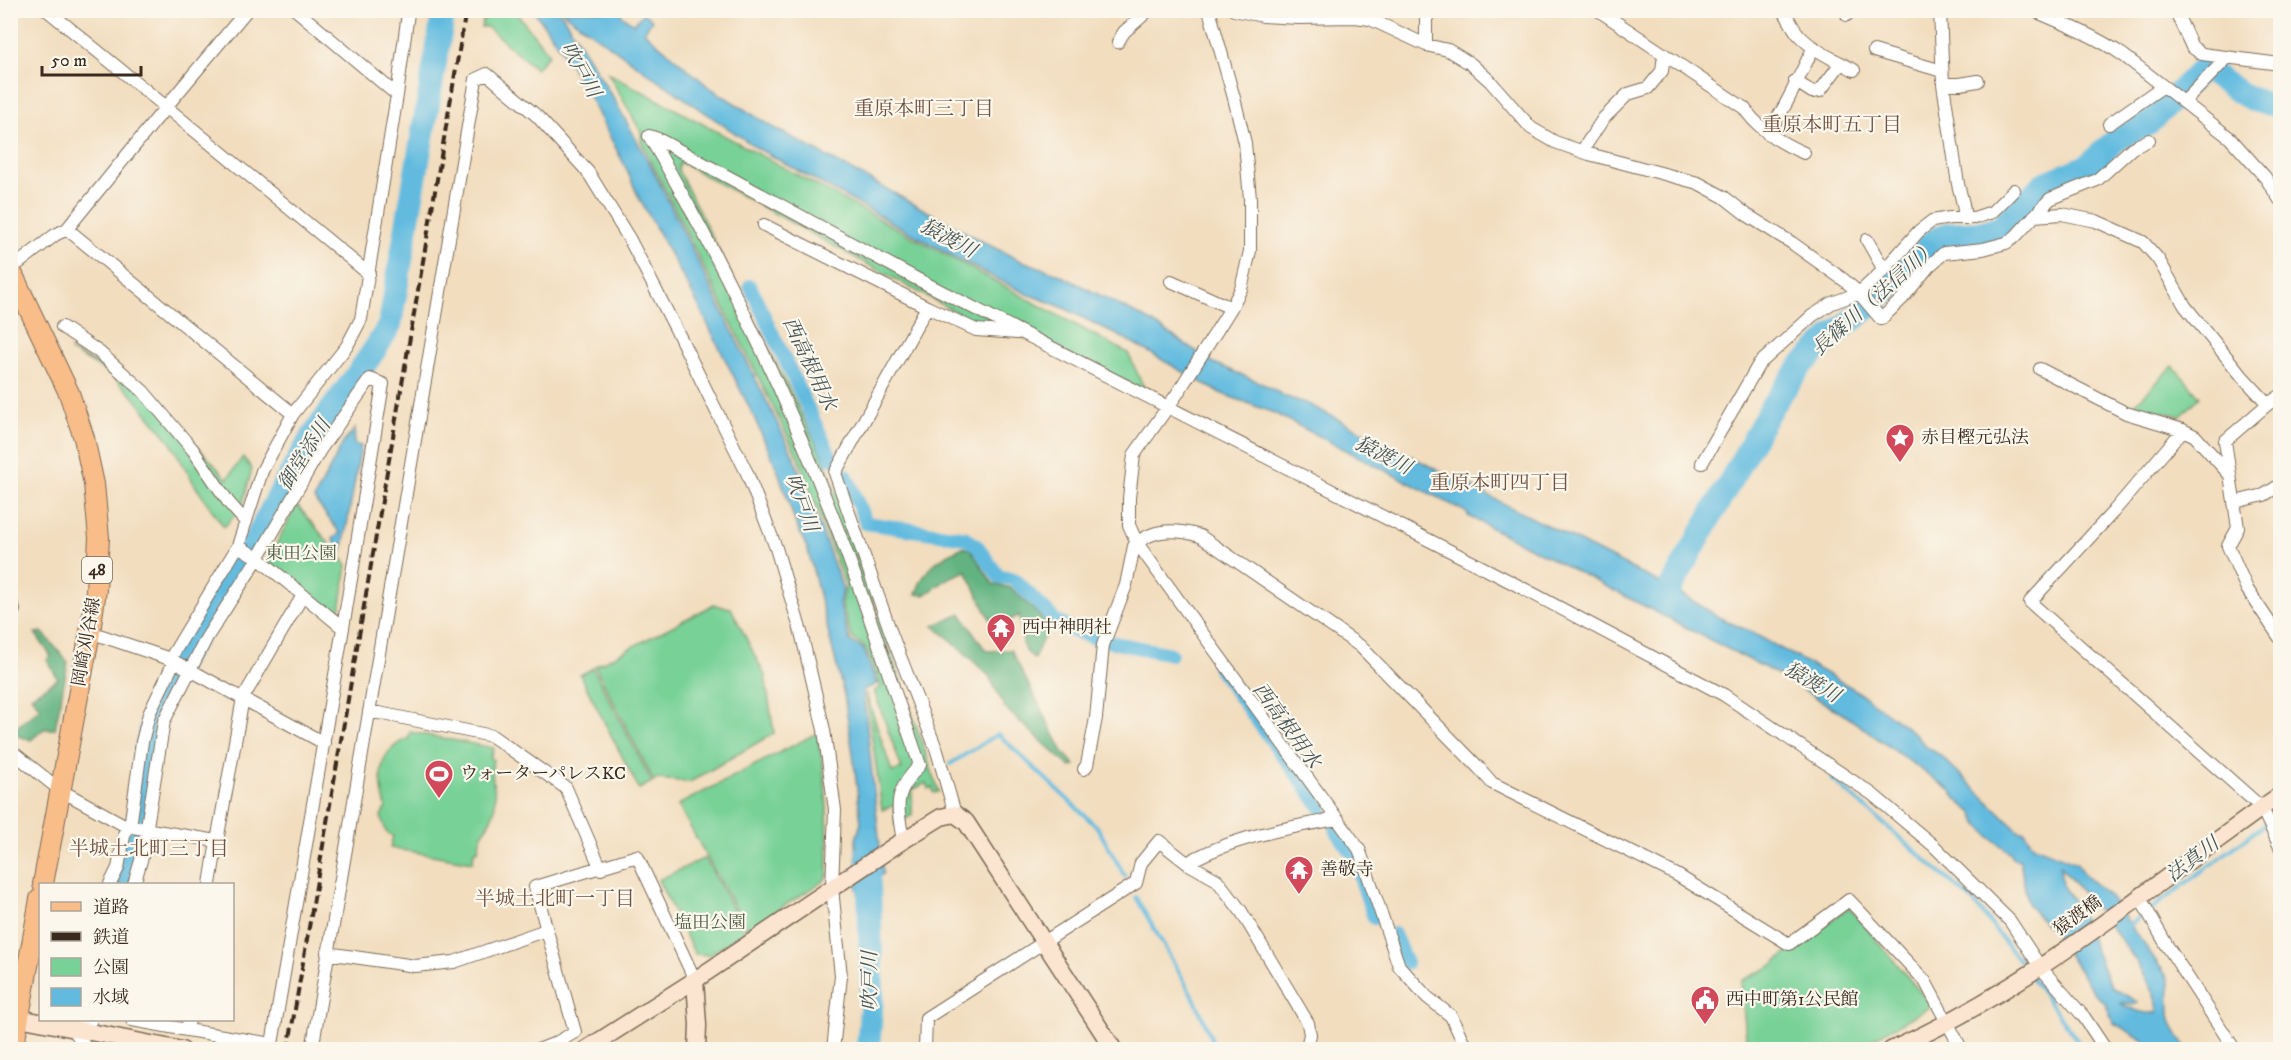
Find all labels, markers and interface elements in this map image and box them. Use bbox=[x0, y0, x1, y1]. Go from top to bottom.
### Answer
water label: 吹戸川 bbox=[555, 38, 606, 104]
scale bar bbox=[42, 39, 141, 77]
text: 50 m bbox=[51, 50, 87, 72]
district label: 重原本町三丁目 bbox=[854, 97, 994, 122]
district label: 重原本町五丁目 bbox=[1762, 113, 1902, 138]
water label: 猿渡川 bbox=[916, 214, 982, 265]
water label: 長篠川（法信川） bbox=[1807, 236, 1943, 362]
water label: 西高根用水 bbox=[777, 313, 842, 416]
water label: 御堂添川 bbox=[273, 413, 338, 496]
place icon: 赤目樫元弘法 bbox=[1884, 422, 1916, 464]
place label: 赤目樫元弘法 bbox=[1921, 427, 2029, 449]
water label: 猿渡川 bbox=[1351, 431, 1417, 482]
water label: 吹戸川 bbox=[779, 471, 824, 537]
district label: 重原本町四丁目 bbox=[1430, 471, 1570, 496]
park label: 東田公園 bbox=[265, 543, 337, 565]
road number: 48 bbox=[82, 557, 112, 583]
street label: 岡崎刈谷線 bbox=[68, 596, 106, 688]
temple icon: 西中神明社 bbox=[985, 612, 1017, 654]
place label: 西中神明社 bbox=[1022, 617, 1112, 639]
water label: 猿渡川 bbox=[1780, 657, 1846, 710]
water label: 西高根用水 bbox=[1246, 678, 1327, 775]
sports icon: ウォーターパレスKC bbox=[423, 758, 455, 800]
place label: ウォーターパレスKC bbox=[460, 763, 626, 785]
water label: 法真川 bbox=[2162, 831, 2226, 888]
district label: 半城土北町三丁目 bbox=[69, 837, 229, 862]
temple icon: 善敬寺 bbox=[1283, 854, 1315, 896]
place label: 善敬寺 bbox=[1320, 859, 1374, 881]
legend bbox=[39, 883, 234, 1021]
district label: 半城土北町一丁目 bbox=[475, 887, 635, 912]
street label: 猿渡橋 bbox=[2050, 891, 2106, 941]
text: 道路 bbox=[93, 897, 129, 919]
park label: 塩田公園 bbox=[674, 912, 746, 934]
text: 鉄道 bbox=[93, 927, 129, 949]
water label: 吹戸川 bbox=[858, 949, 883, 1011]
text: 公園 bbox=[93, 957, 129, 979]
public building icon: 西中町第1公民館 bbox=[1689, 984, 1721, 1026]
text: 水域 bbox=[93, 987, 129, 1009]
place label: 西中町第1公民館 bbox=[1726, 989, 1859, 1011]

